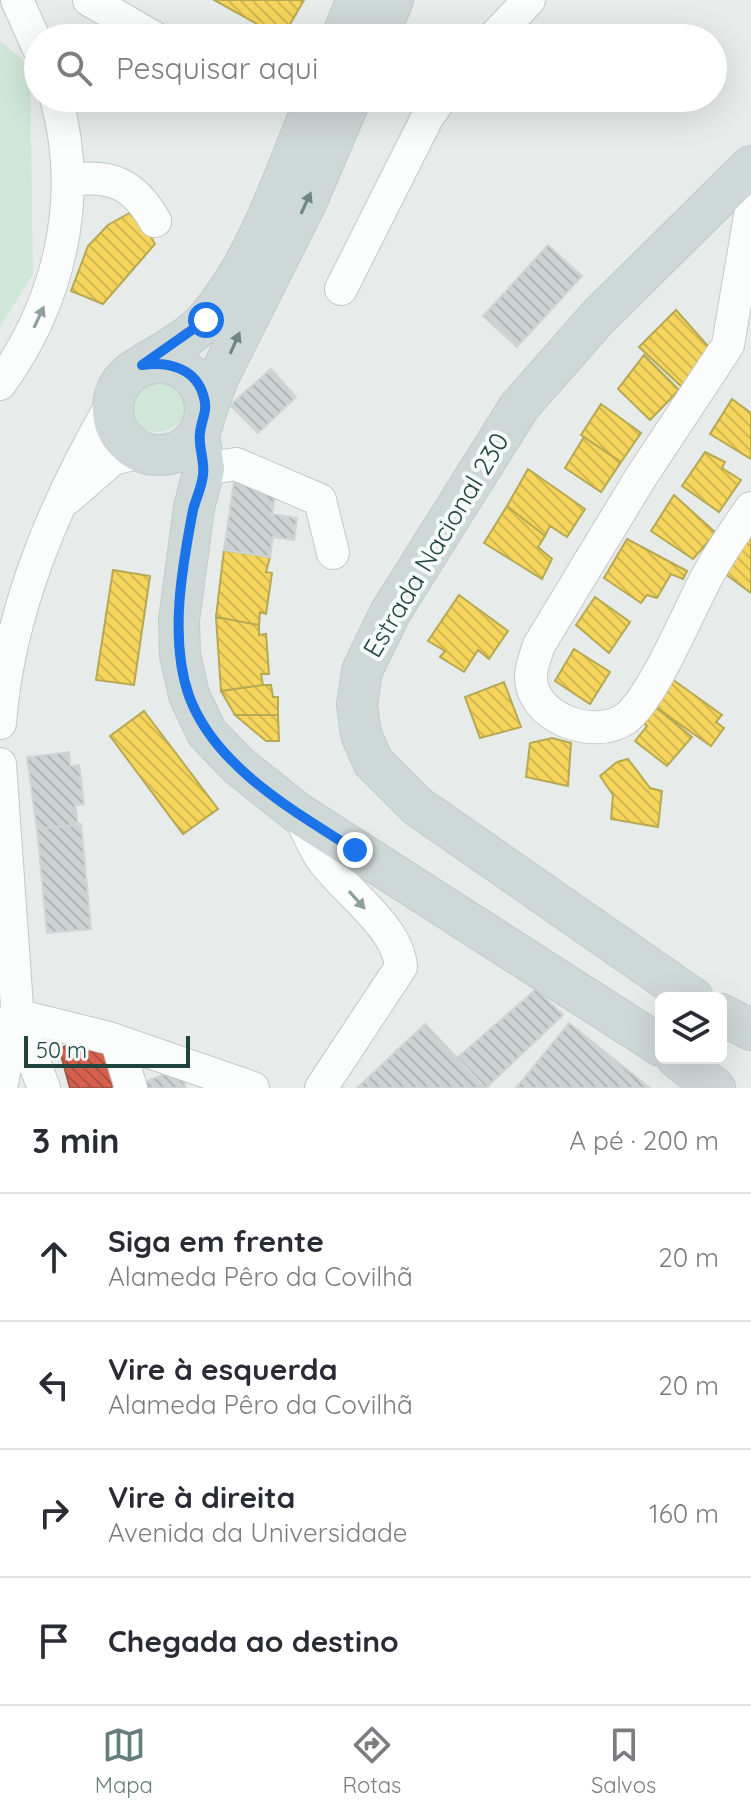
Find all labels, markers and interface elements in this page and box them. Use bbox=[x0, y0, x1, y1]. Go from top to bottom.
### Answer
search box bbox=[24, 24, 727, 112]
icon: search bbox=[52, 46, 96, 90]
text: Pesquisar aqui bbox=[116, 49, 318, 87]
one-way arrow bbox=[299, 192, 313, 215]
route start bbox=[188, 302, 224, 338]
one-way arrow bbox=[32, 305, 46, 329]
one-way arrow bbox=[229, 331, 242, 355]
street label: Estrada Nacional 230 bbox=[355, 426, 516, 663]
route end bbox=[337, 832, 373, 868]
one-way arrow bbox=[348, 890, 365, 910]
map controls bbox=[655, 992, 727, 1064]
button: layers bbox=[655, 992, 727, 1064]
scale bar bbox=[24, 1032, 190, 1068]
text: 50 m bbox=[36, 1036, 87, 1064]
text: 3 min bbox=[32, 1119, 119, 1162]
text: A pé · 200 m bbox=[569, 1124, 719, 1157]
text: Siga em frente bbox=[108, 1222, 324, 1260]
icon: ahead bbox=[32, 1235, 76, 1279]
text: 20 m bbox=[658, 1241, 719, 1274]
text: Alameda Pêro da Covilhã bbox=[108, 1260, 413, 1293]
text: Vire à esquerda bbox=[108, 1350, 337, 1388]
icon: left bbox=[32, 1363, 76, 1407]
text: 20 m bbox=[658, 1369, 719, 1402]
text: Alameda Pêro da Covilhã bbox=[108, 1388, 413, 1421]
text: Vire à direita bbox=[108, 1478, 295, 1516]
icon: right bbox=[32, 1491, 76, 1535]
text: 160 m bbox=[649, 1497, 719, 1530]
text: Avenida da Universidade bbox=[108, 1516, 407, 1549]
icon: arrive bbox=[32, 1619, 76, 1663]
text: Chegada ao destino bbox=[108, 1622, 399, 1660]
tab: Mapa bbox=[95, 1723, 153, 1799]
tab: Rotas bbox=[342, 1723, 401, 1799]
tab: Salvos bbox=[591, 1723, 656, 1799]

